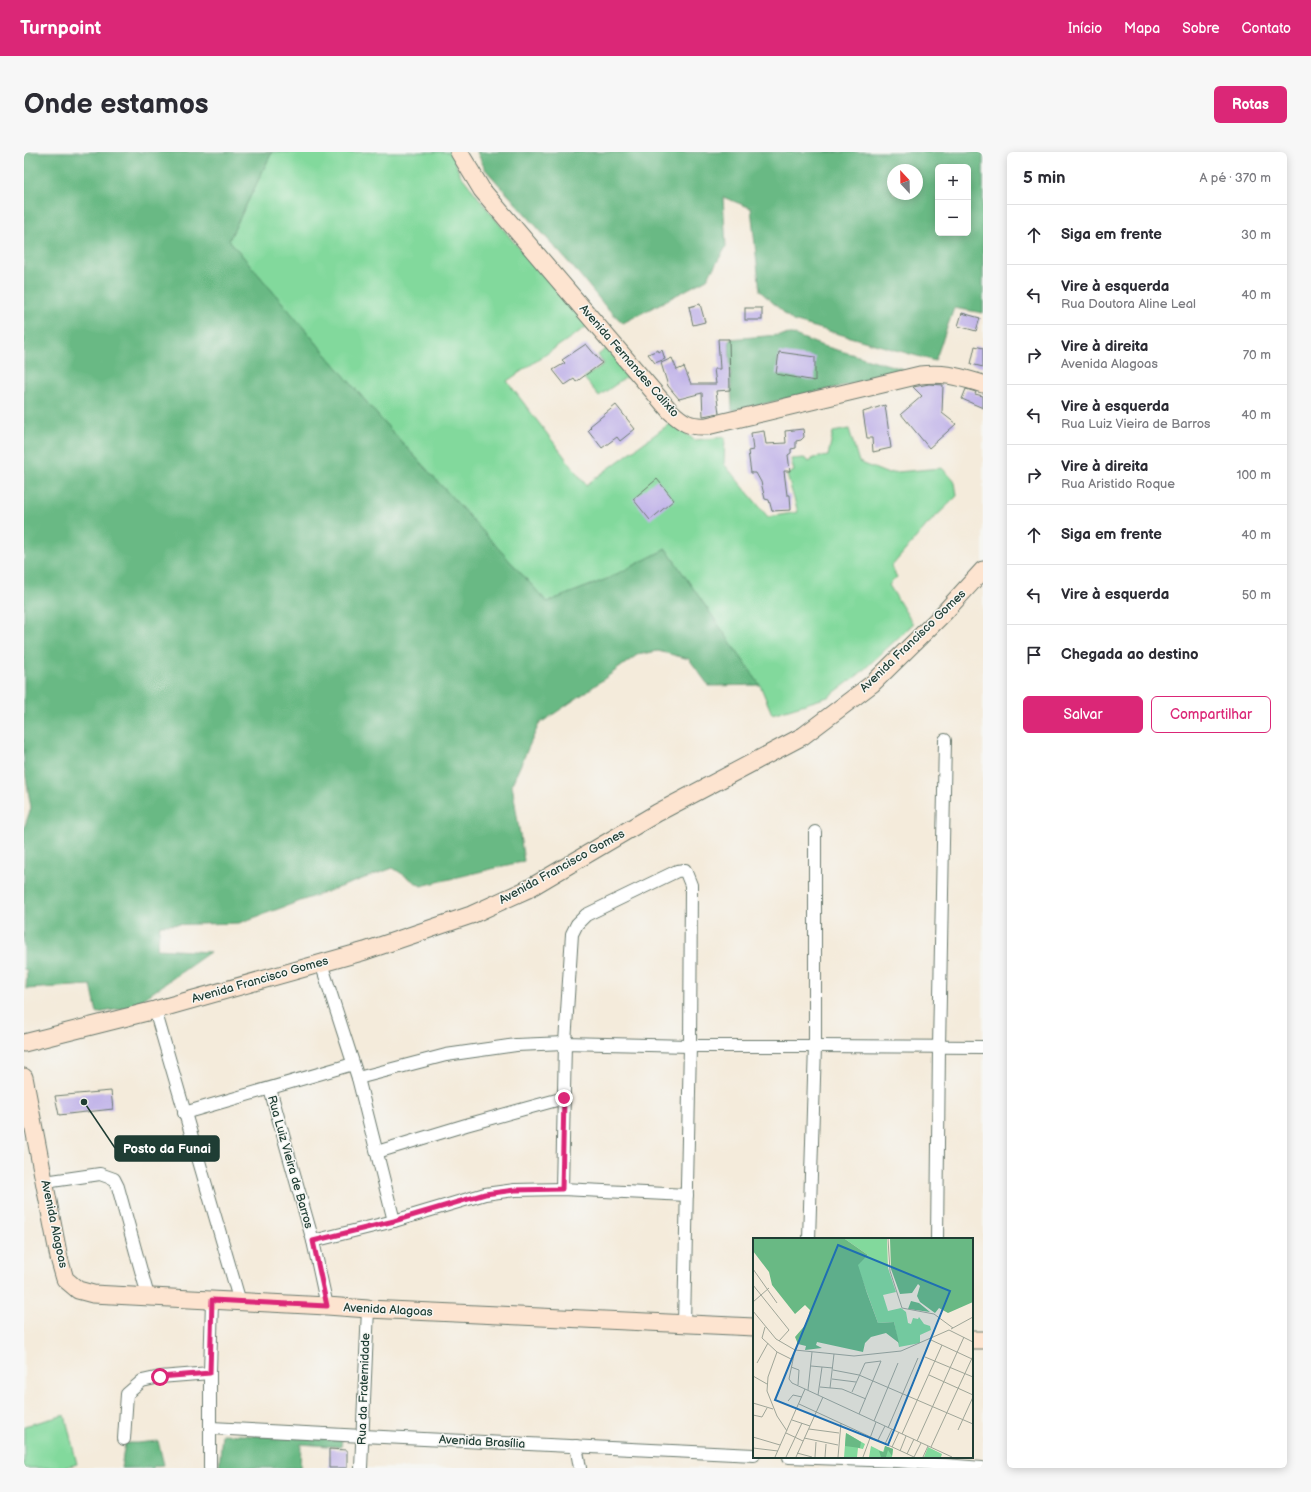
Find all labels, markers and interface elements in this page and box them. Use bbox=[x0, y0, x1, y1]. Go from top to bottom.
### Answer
text: Turnpoint bbox=[20, 17, 101, 40]
text: Início bbox=[1068, 20, 1102, 37]
text: Mapa bbox=[1124, 20, 1160, 37]
text: Sobre bbox=[1182, 20, 1220, 37]
text: Contato bbox=[1242, 20, 1291, 37]
button: Rotas bbox=[1214, 86, 1287, 123]
text: Onde estamos bbox=[24, 88, 209, 121]
north arrow bbox=[887, 164, 923, 200]
map controls bbox=[935, 164, 971, 236]
button: + bbox=[935, 164, 971, 200]
text: 5 min bbox=[1023, 168, 1066, 188]
text: A pé · 370 m bbox=[1199, 170, 1271, 186]
button: − bbox=[935, 200, 971, 236]
icon: ahead bbox=[1023, 224, 1045, 246]
text: Siga em frente bbox=[1061, 225, 1162, 244]
text: 30 m bbox=[1241, 227, 1271, 243]
text: Vire à esquerda bbox=[1061, 277, 1169, 296]
icon: left bbox=[1023, 284, 1045, 306]
text: 40 m bbox=[1241, 287, 1271, 303]
text: Rua Doutora Aline Leal bbox=[1061, 296, 1196, 312]
street label: Avenida Fernandes Calixto bbox=[576, 302, 682, 421]
text: Vire à direita bbox=[1061, 337, 1148, 356]
icon: right bbox=[1023, 344, 1045, 366]
text: 70 m bbox=[1243, 347, 1271, 363]
text: Avenida Alagoas bbox=[1061, 356, 1158, 372]
text: Vire à esquerda bbox=[1061, 397, 1169, 416]
icon: left bbox=[1023, 404, 1045, 426]
text: 40 m bbox=[1241, 407, 1271, 423]
text: Rua Luiz Vieira de Barros bbox=[1061, 416, 1210, 432]
text: Vire à direita bbox=[1061, 457, 1148, 476]
icon: right bbox=[1023, 464, 1045, 486]
text: 100 m bbox=[1236, 467, 1271, 483]
text: Rua Aristido Roque bbox=[1061, 476, 1175, 492]
icon: ahead bbox=[1023, 524, 1045, 546]
text: Siga em frente bbox=[1061, 525, 1162, 544]
text: 40 m bbox=[1241, 527, 1271, 543]
icon: left bbox=[1023, 584, 1045, 606]
text: Vire à esquerda bbox=[1061, 585, 1169, 604]
street label: Avenida Francisco Gomes bbox=[857, 586, 969, 696]
text: 50 m bbox=[1242, 587, 1271, 603]
icon: arrive bbox=[1023, 644, 1045, 666]
text: Chegada ao destino bbox=[1061, 645, 1199, 664]
button: Salvar bbox=[1023, 696, 1143, 733]
button: Compartilhar bbox=[1151, 696, 1271, 733]
street label: Avenida Francisco Gomes bbox=[497, 826, 628, 908]
street label: Avenida Francisco Gomes bbox=[190, 953, 330, 1007]
route end bbox=[555, 1089, 573, 1107]
street label: Rua Luiz Vieira de Barros bbox=[264, 1094, 316, 1230]
callout: Posto da Funai bbox=[115, 1136, 219, 1161]
text: Posto da Funai bbox=[123, 1141, 211, 1157]
street label: Avenida Alagoas bbox=[37, 1179, 71, 1269]
inset map bbox=[753, 1238, 973, 1458]
street label: Avenida Alagoas bbox=[343, 1300, 433, 1320]
street label: Rua da Fraternidade bbox=[355, 1333, 373, 1445]
route start bbox=[151, 1368, 169, 1386]
street label: Avenida Brasília bbox=[438, 1432, 526, 1452]

